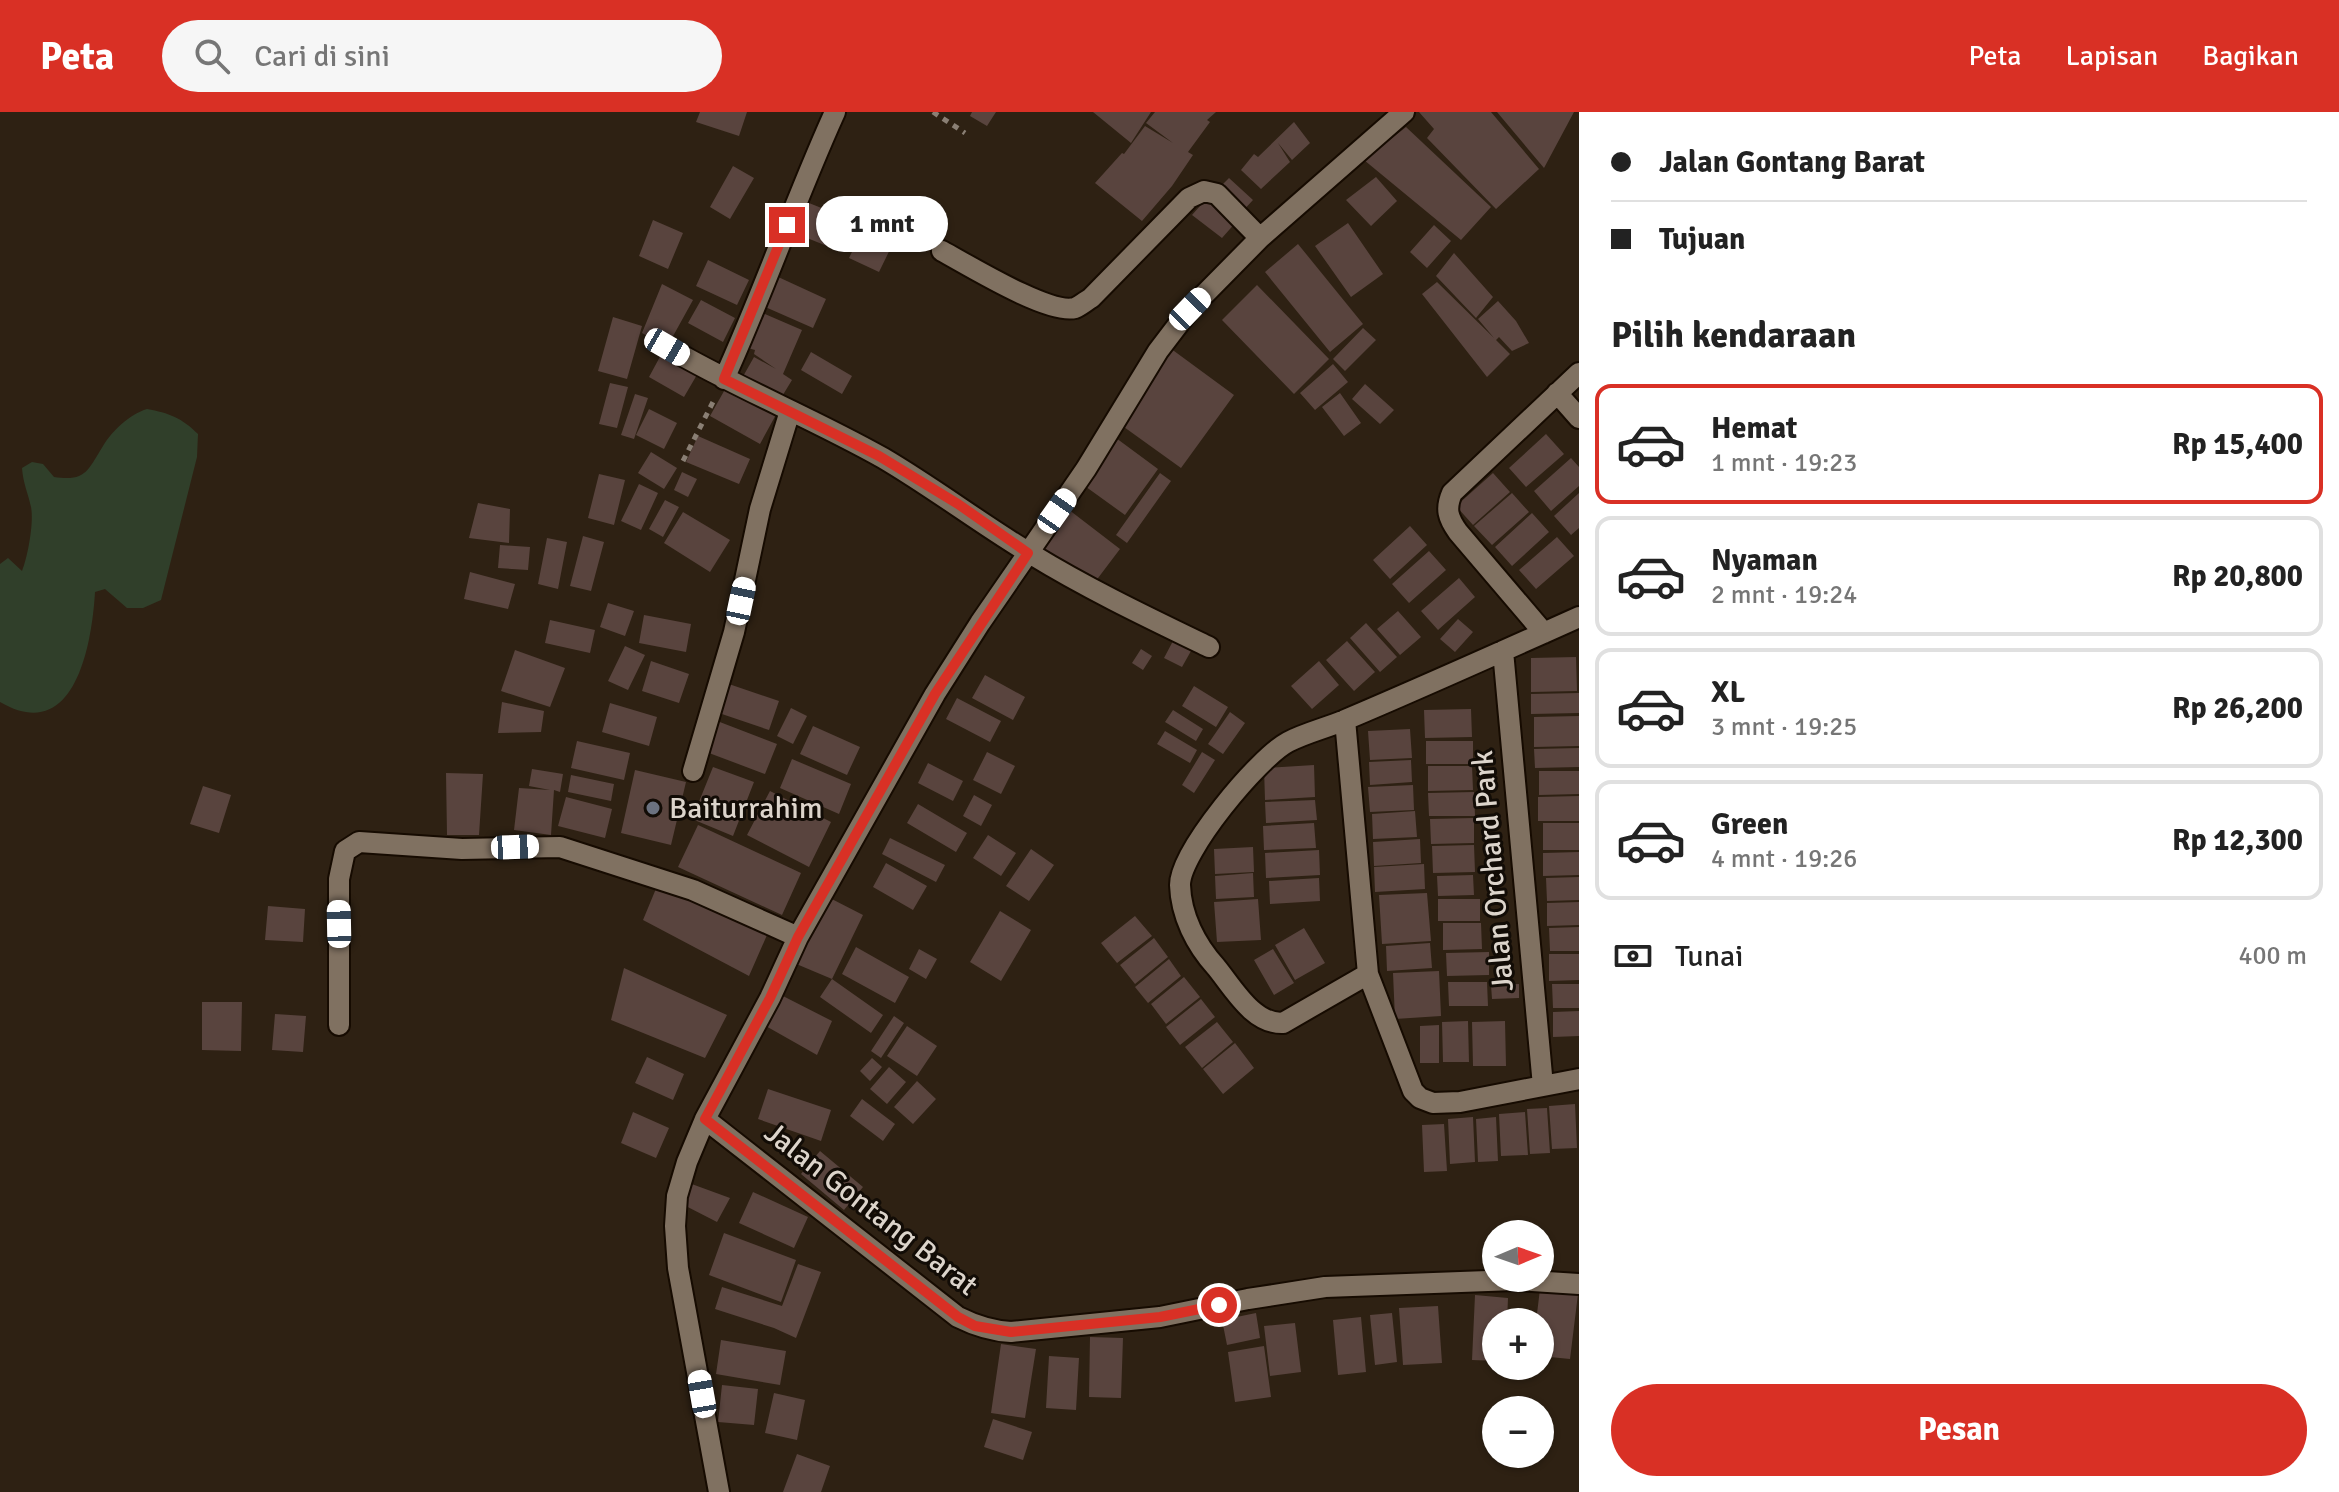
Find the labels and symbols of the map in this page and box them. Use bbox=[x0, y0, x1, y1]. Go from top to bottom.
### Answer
callout: 1 mnt bbox=[815, 197, 947, 253]
route end bbox=[769, 207, 805, 243]
car bbox=[1165, 283, 1215, 335]
car bbox=[640, 325, 694, 369]
car bbox=[1033, 484, 1081, 538]
car bbox=[724, 575, 758, 627]
street label: Jalan Orchard Park bbox=[1464, 749, 1522, 993]
place label: Baiturrahim bbox=[669, 790, 823, 827]
marker: Baiturrahim bbox=[644, 799, 662, 817]
car bbox=[491, 834, 539, 860]
car bbox=[327, 900, 351, 948]
street label: Jalan Gontang Barat bbox=[757, 1114, 985, 1304]
north arrow bbox=[1482, 1220, 1554, 1292]
route start bbox=[1201, 1287, 1237, 1323]
car bbox=[686, 1368, 718, 1420]

